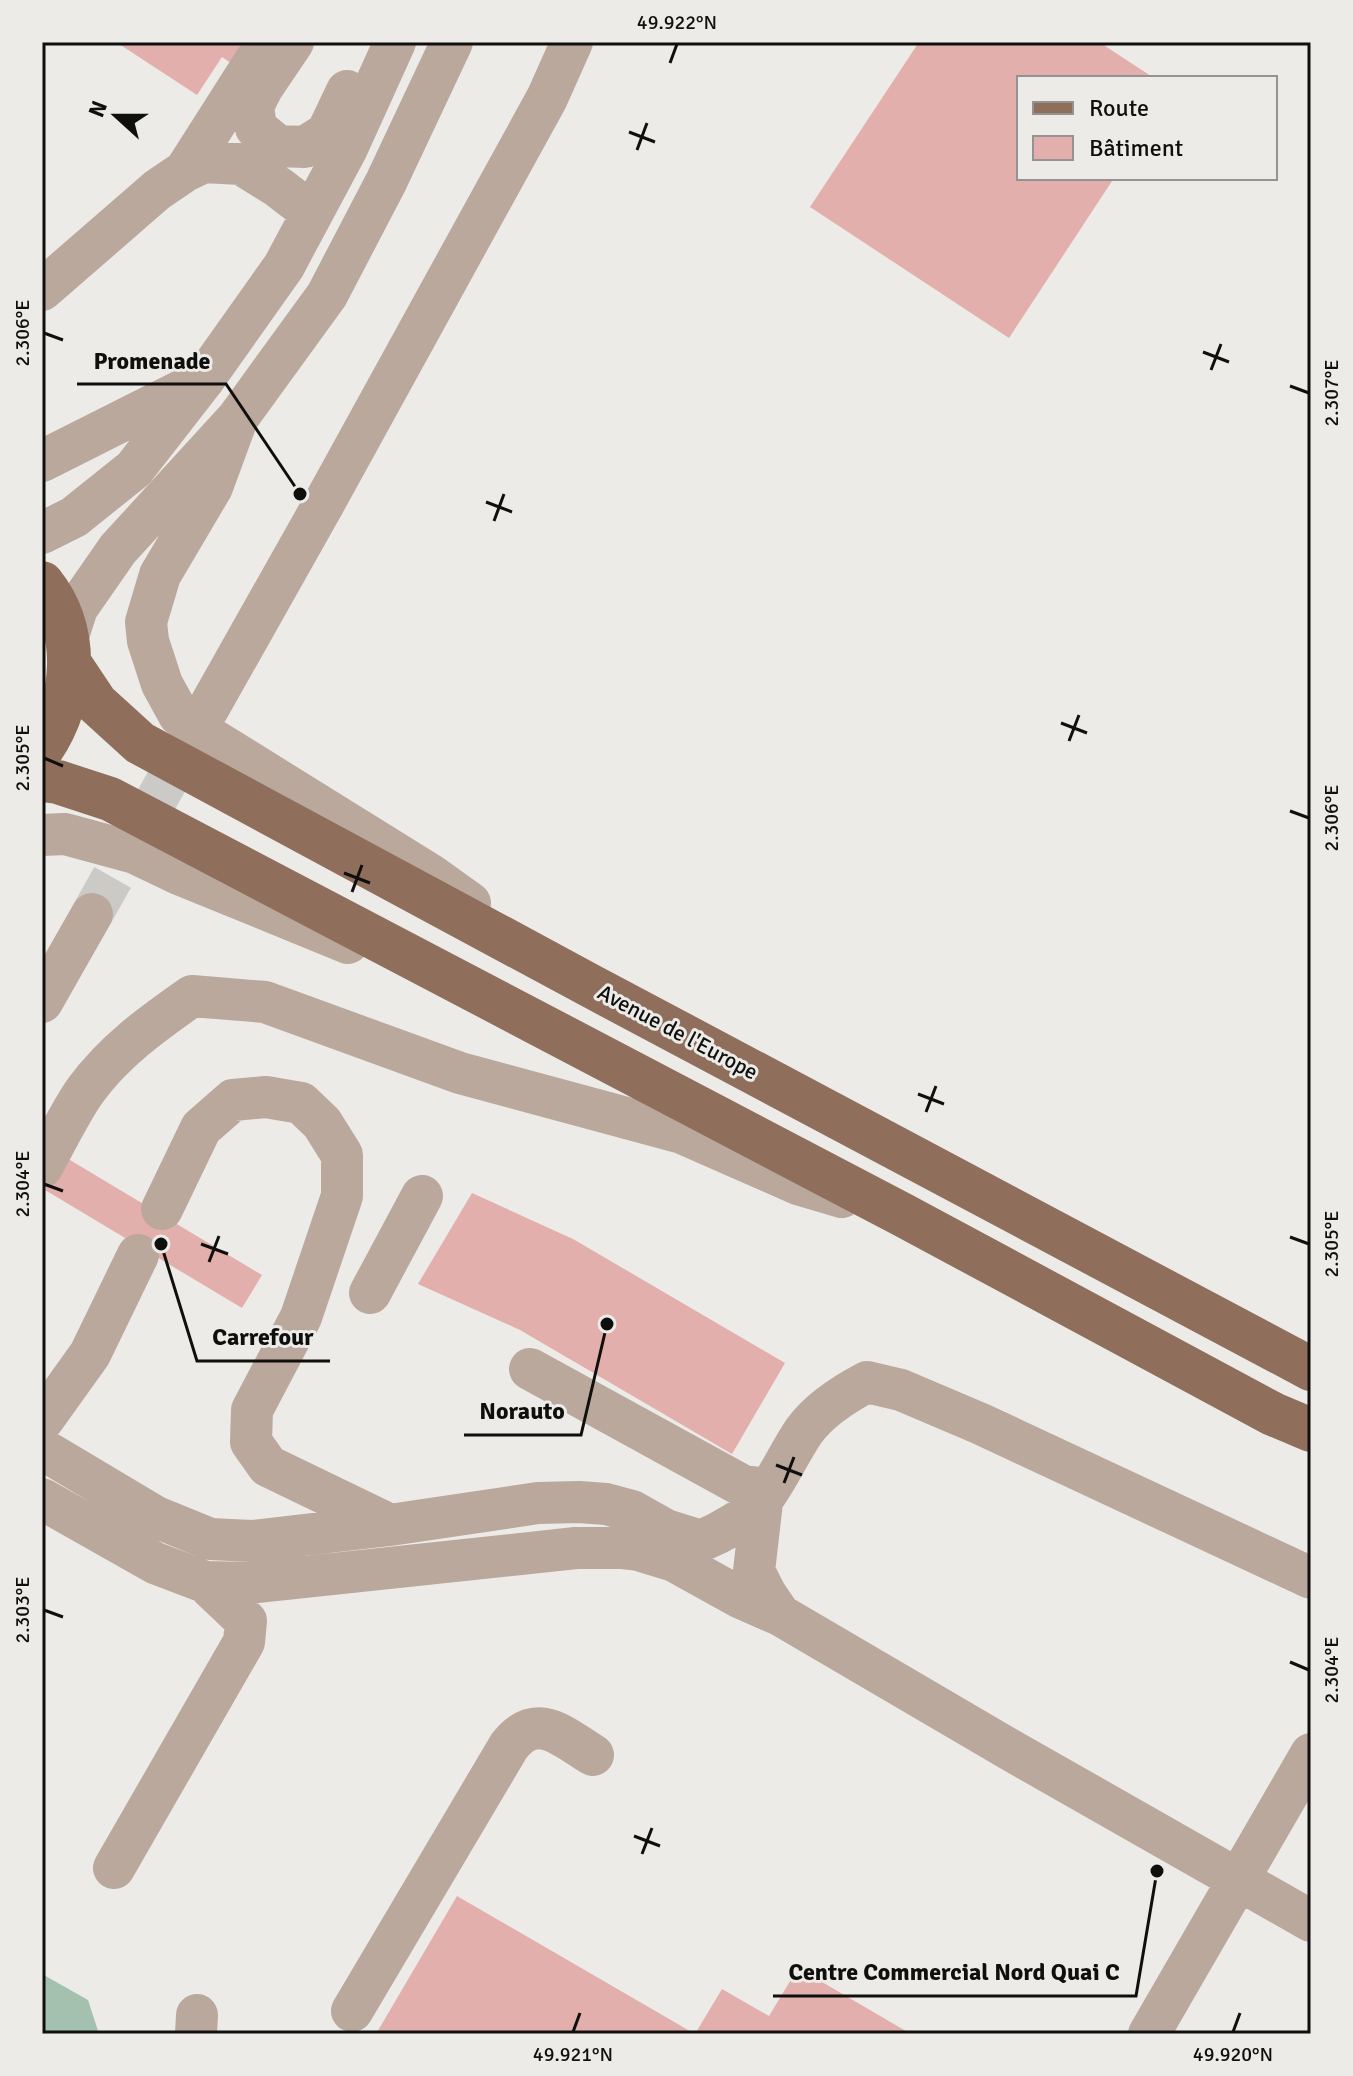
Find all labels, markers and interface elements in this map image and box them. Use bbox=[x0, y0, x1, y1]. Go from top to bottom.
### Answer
text: 49.922°N bbox=[637, 10, 717, 35]
north arrow bbox=[76, 76, 156, 156]
legend bbox=[1017, 76, 1277, 180]
text: Route bbox=[1089, 93, 1149, 123]
text: N bbox=[82, 97, 113, 121]
text: Bâtiment bbox=[1089, 133, 1183, 163]
text: 2.306°E bbox=[10, 299, 35, 367]
callout: Promenade bbox=[77, 336, 226, 384]
text: Promenade bbox=[93, 346, 211, 376]
text: 2.307°E bbox=[1319, 359, 1344, 427]
text: 2.305°E bbox=[10, 724, 35, 792]
text: 2.306°E bbox=[1319, 784, 1344, 852]
street label: Avenue de l'Europe bbox=[593, 978, 763, 1086]
text: 2.304°E bbox=[10, 1150, 35, 1218]
text: 2.305°E bbox=[1319, 1210, 1344, 1278]
callout: Carrefour bbox=[197, 1313, 330, 1361]
text: Carrefour bbox=[212, 1322, 314, 1352]
callout: Norauto bbox=[464, 1387, 581, 1435]
text: Norauto bbox=[479, 1396, 565, 1426]
text: 2.303°E bbox=[10, 1576, 35, 1644]
text: 2.304°E bbox=[1319, 1636, 1344, 1704]
callout: Centre Commercial Nord Quai C bbox=[773, 1948, 1136, 1996]
text: Centre Commercial Nord Quai C bbox=[788, 1957, 1120, 1987]
text: 49.921°N bbox=[533, 2042, 613, 2067]
text: 49.920°N bbox=[1193, 2042, 1273, 2067]

